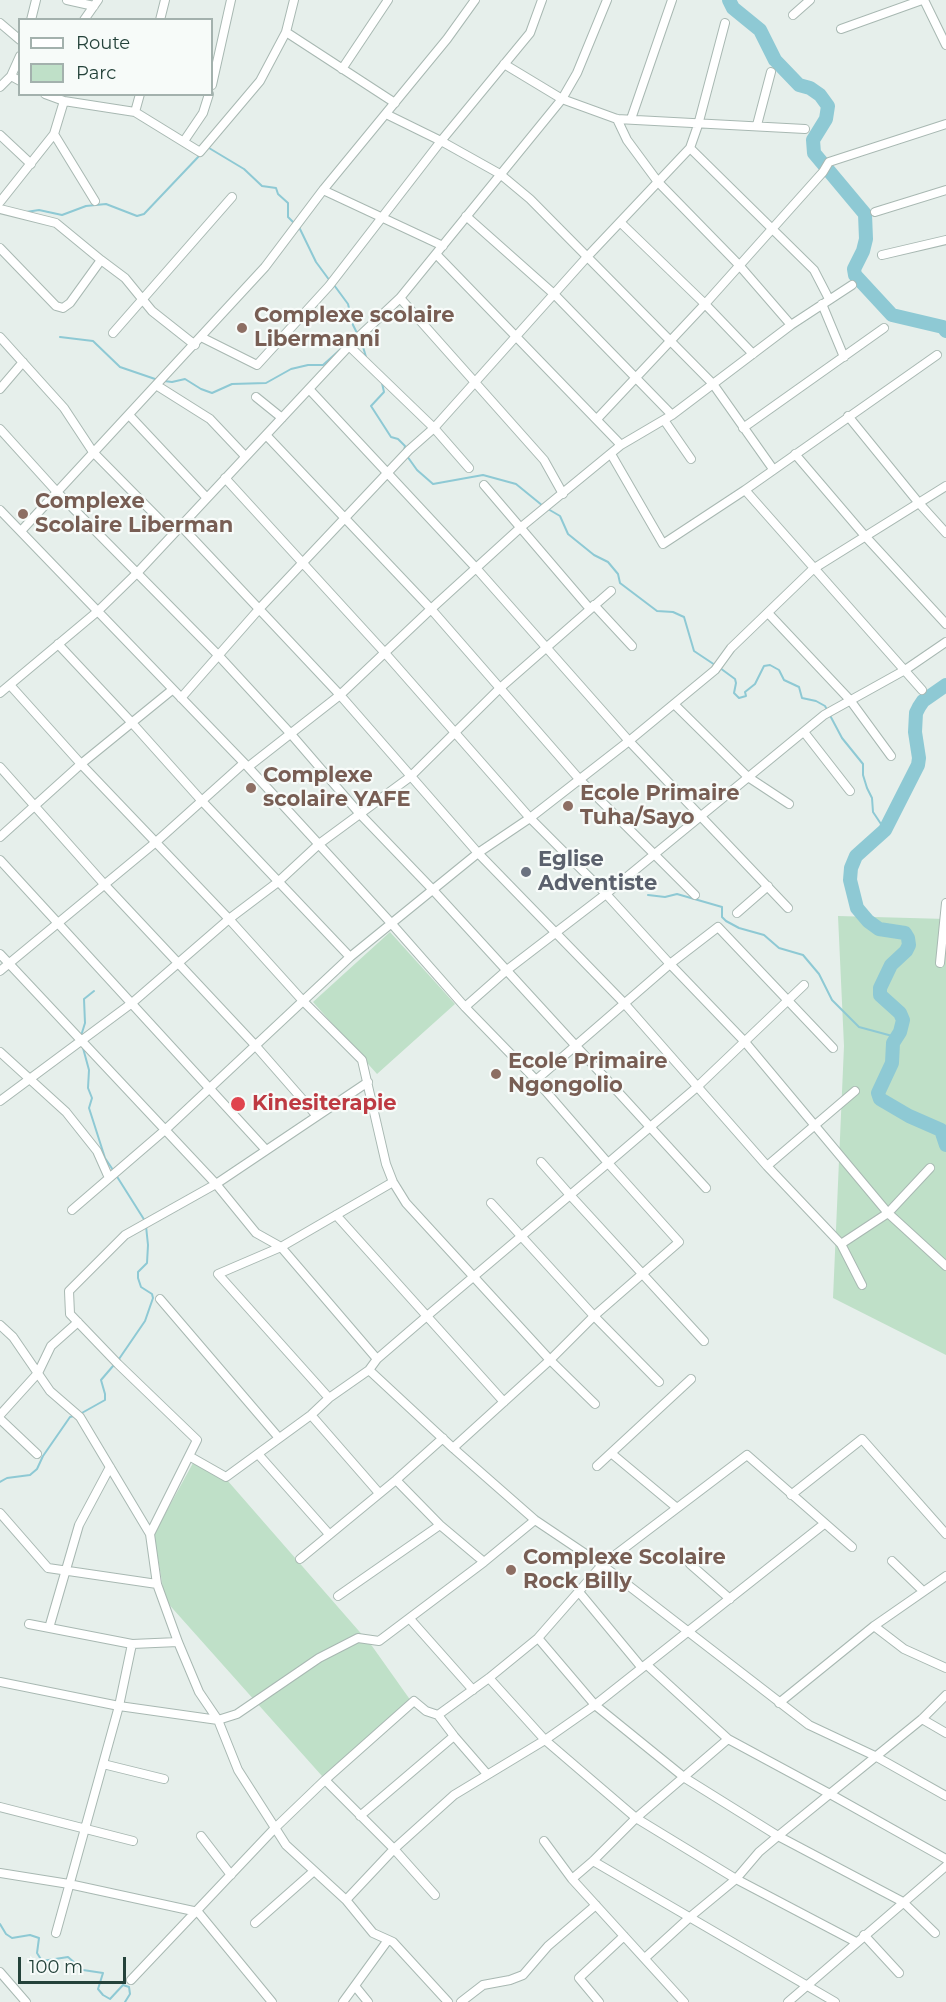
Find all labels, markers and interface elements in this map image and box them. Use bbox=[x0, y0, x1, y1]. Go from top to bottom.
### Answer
legend bbox=[18, 18, 213, 96]
text: Route bbox=[76, 32, 130, 54]
text: Parc bbox=[76, 62, 116, 84]
place label: Complexe scolaire Libermanni bbox=[254, 303, 455, 353]
marker: Complexe scolaire Libermanni bbox=[235, 321, 249, 335]
place label: Complexe Scolaire Liberman bbox=[35, 489, 233, 539]
marker: Complexe Scolaire Liberman bbox=[16, 507, 30, 521]
place label: Complexe scolaire YAFE bbox=[263, 763, 411, 813]
marker: Complexe scolaire YAFE bbox=[244, 781, 258, 795]
place label: Ecole Primaire Tuha/Sayo bbox=[580, 781, 739, 831]
marker: Ecole Primaire Tuha/Sayo bbox=[561, 799, 575, 813]
place label: Eglise Adventiste bbox=[538, 847, 657, 897]
marker: Eglise Adventiste bbox=[519, 865, 533, 879]
place label: Ecole Primaire Ngongolio bbox=[508, 1049, 667, 1099]
marker: Ecole Primaire Ngongolio bbox=[489, 1067, 503, 1081]
place label: Kinesiterapie bbox=[252, 1091, 396, 1117]
marker: Kinesiterapie bbox=[229, 1095, 247, 1113]
place label: Complexe Scolaire Rock Billy bbox=[523, 1545, 726, 1595]
marker: Complexe Scolaire Rock Billy bbox=[504, 1563, 518, 1577]
scale bar bbox=[21, 1945, 129, 1983]
text: 100 m bbox=[29, 1956, 83, 1978]

